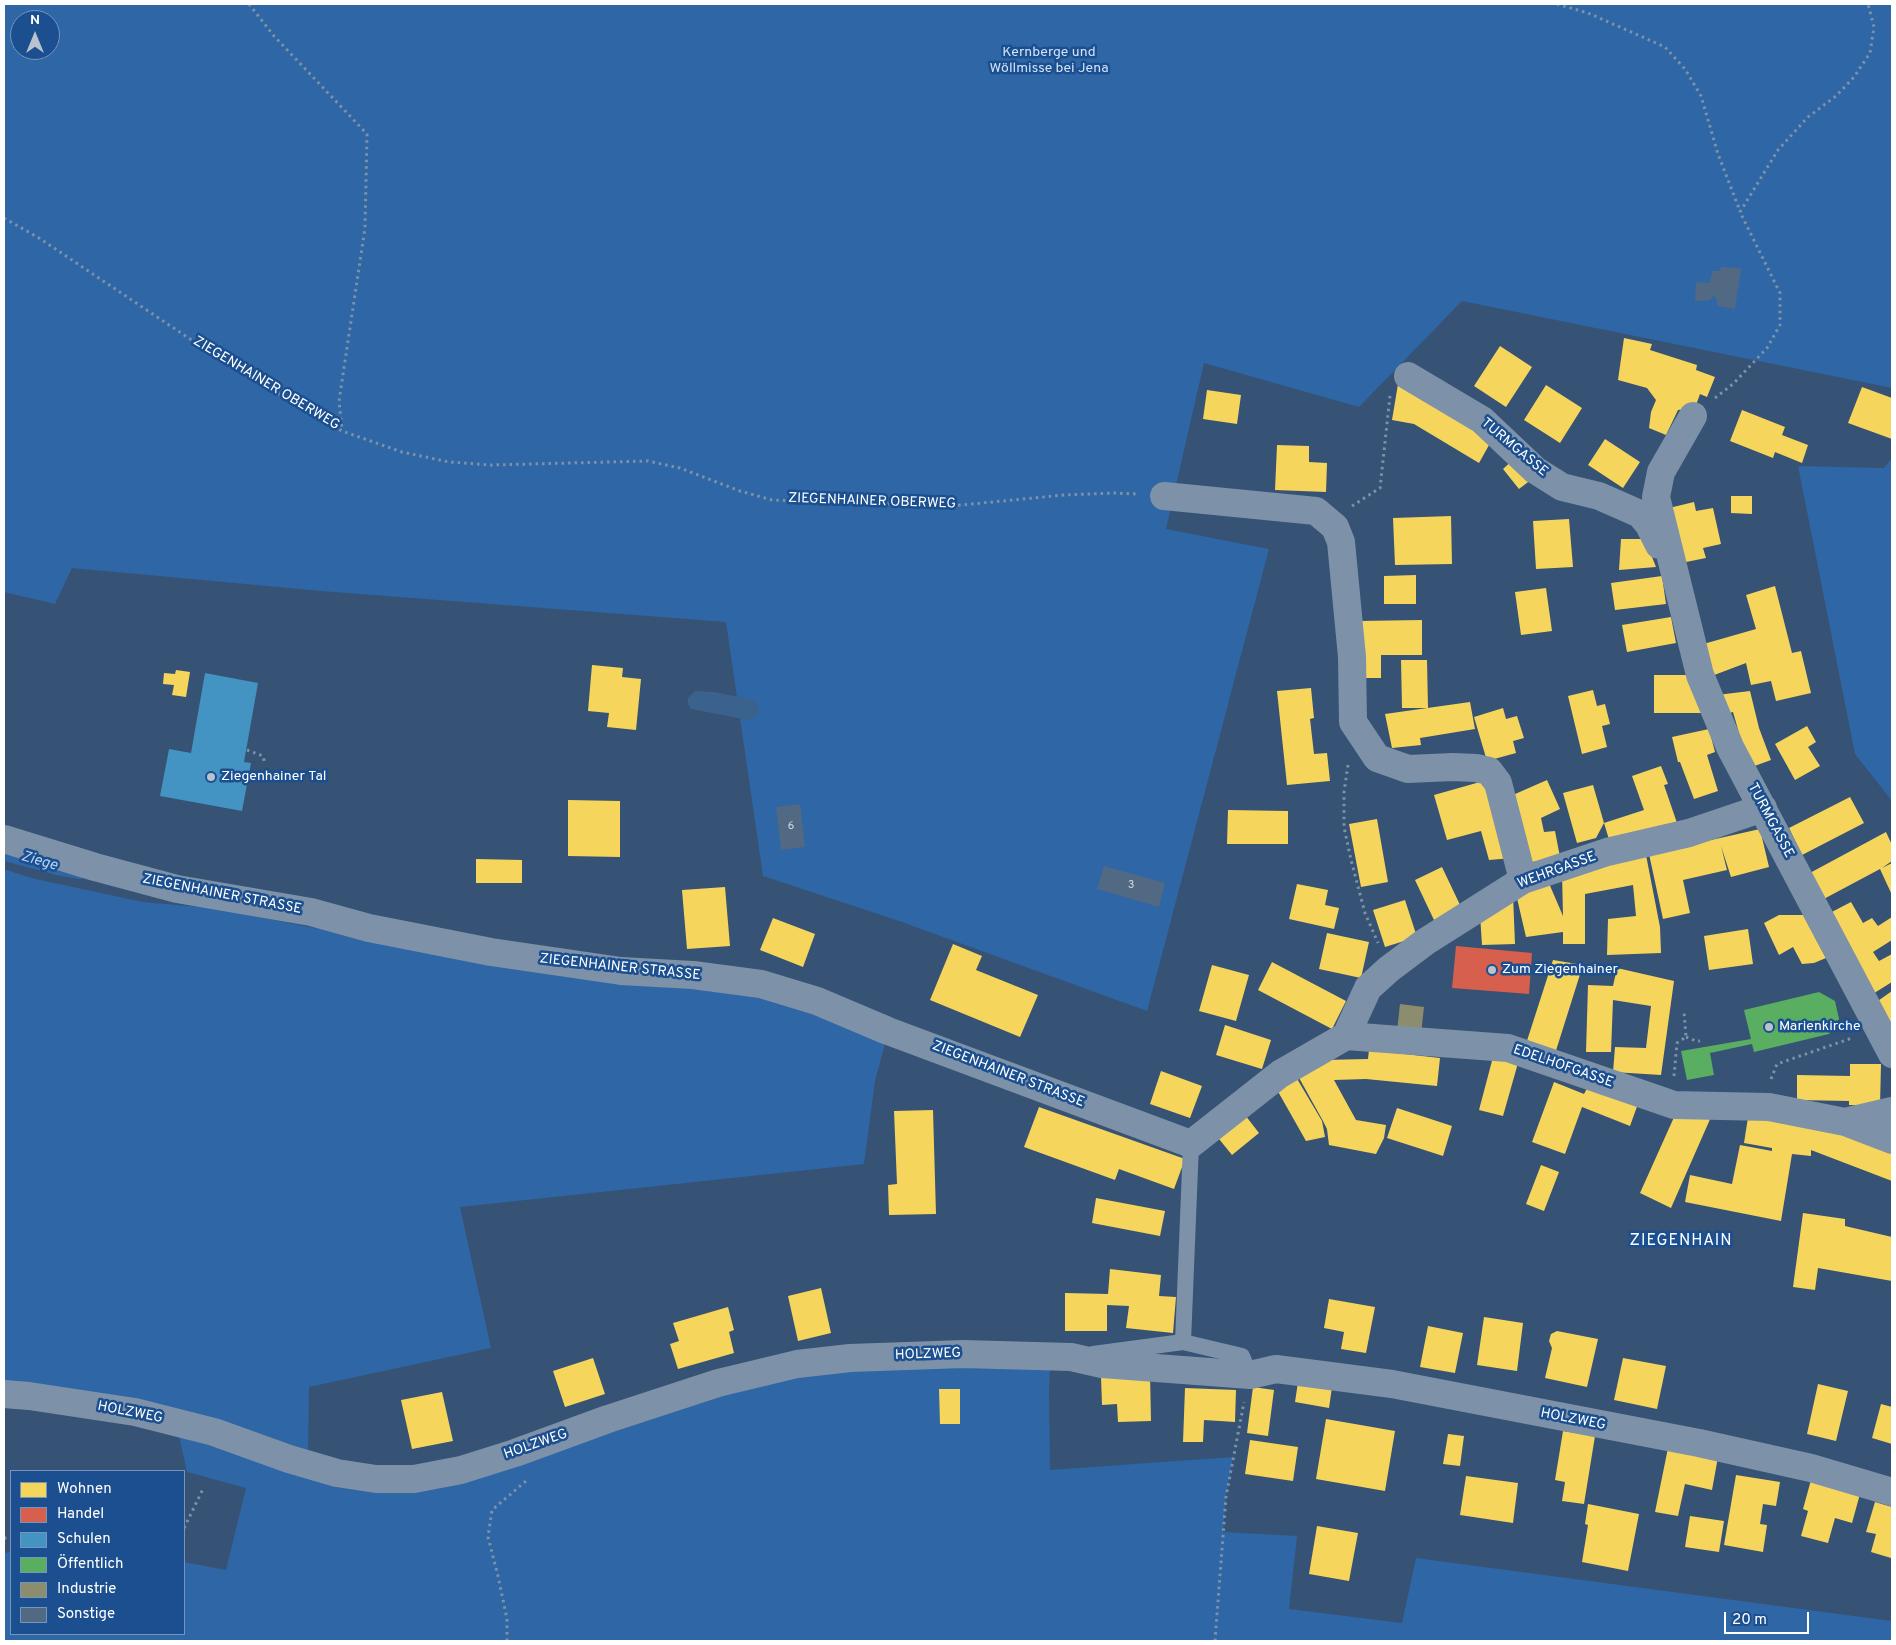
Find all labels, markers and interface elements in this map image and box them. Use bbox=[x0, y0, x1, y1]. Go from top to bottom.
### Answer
north arrow bbox=[10, 10, 60, 60]
text: N bbox=[30, 12, 40, 29]
park label: Kernberge und Wöllmisse bei Jena bbox=[989, 45, 1109, 78]
street label: ZIEGENHAINER OBERWEG bbox=[190, 334, 342, 434]
street label: TURMGASSE bbox=[1477, 415, 1551, 481]
street label: ZIEGENHAINER OBERWEG bbox=[788, 491, 956, 513]
place label: Ziegenhainer Tal bbox=[221, 769, 326, 785]
marker: Ziegenhainer Tal bbox=[205, 771, 217, 783]
street label: TURMGASSE bbox=[1743, 781, 1797, 861]
house number: 6 bbox=[788, 820, 794, 834]
water label: Ziege bbox=[19, 848, 59, 876]
street label: WEHRGASSE bbox=[1515, 849, 1599, 893]
street label: ZIEGENHAINER STRASSE bbox=[141, 871, 303, 919]
house number: 3 bbox=[1128, 879, 1134, 893]
street label: ZIEGENHAINER STRASSE bbox=[539, 951, 701, 985]
place label: Zum Ziegenhainer bbox=[1502, 962, 1618, 978]
marker: Zum Ziegenhainer bbox=[1486, 964, 1498, 976]
place label: Marienkirche bbox=[1779, 1019, 1861, 1035]
marker: Marienkirche bbox=[1763, 1021, 1775, 1033]
street label: ZIEGENHAINER STRASSE bbox=[929, 1038, 1087, 1112]
street label: EDELHOFGASSE bbox=[1511, 1042, 1615, 1092]
district label: ZIEGENHAIN bbox=[1628, 1232, 1734, 1252]
street label: HOLZWEG bbox=[895, 1345, 961, 1365]
street label: HOLZWEG bbox=[96, 1398, 164, 1428]
street label: HOLZWEG bbox=[1539, 1405, 1607, 1435]
street label: HOLZWEG bbox=[502, 1426, 570, 1464]
legend bbox=[10, 1470, 185, 1635]
text: Wohnen bbox=[57, 1480, 112, 1499]
text: Handel bbox=[57, 1505, 104, 1524]
text: Schulen bbox=[57, 1530, 111, 1549]
text: Öffentlich bbox=[57, 1555, 124, 1574]
text: Industrie bbox=[57, 1580, 116, 1599]
scale bar bbox=[1726, 1602, 1811, 1634]
text: Sonstige bbox=[57, 1605, 115, 1624]
text: 20 m bbox=[1732, 1611, 1767, 1630]

